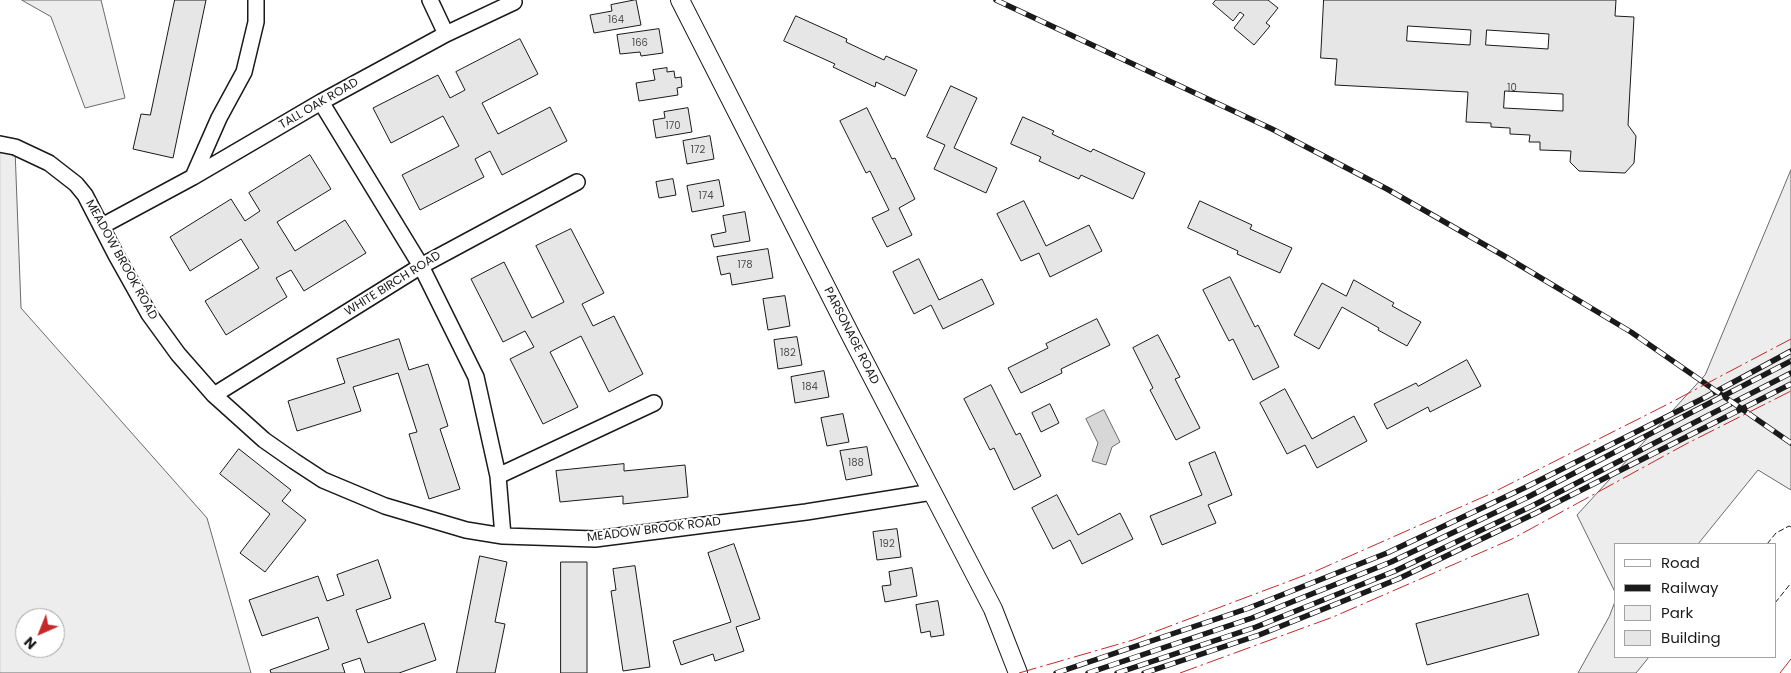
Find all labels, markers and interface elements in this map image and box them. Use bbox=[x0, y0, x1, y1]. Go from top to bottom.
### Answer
house number: 164 bbox=[608, 14, 624, 26]
house number: 166 bbox=[632, 37, 648, 49]
street label: TALL OAK ROAD bbox=[277, 75, 361, 133]
house number: 10 bbox=[1507, 82, 1517, 94]
house number: 170 bbox=[666, 120, 680, 132]
house number: 172 bbox=[691, 144, 705, 156]
house number: 174 bbox=[699, 190, 713, 202]
street label: MEADOW BROOK ROAD bbox=[82, 198, 160, 322]
street label: WHITE BIRCH ROAD bbox=[342, 249, 444, 319]
house number: 178 bbox=[738, 259, 752, 271]
street label: PARSONAGE ROAD bbox=[820, 285, 882, 387]
house number: 182 bbox=[780, 347, 796, 359]
house number: 184 bbox=[802, 381, 818, 393]
house number: 188 bbox=[848, 457, 864, 469]
street label: MEADOW BROOK ROAD bbox=[586, 515, 722, 545]
house number: 192 bbox=[879, 538, 895, 550]
legend bbox=[1614, 543, 1776, 658]
text: Road bbox=[1661, 552, 1700, 573]
text: Railway bbox=[1661, 577, 1719, 598]
text: Park bbox=[1661, 602, 1693, 623]
north arrow bbox=[15, 608, 65, 658]
text: Building bbox=[1661, 627, 1721, 648]
text: N bbox=[20, 632, 41, 654]

